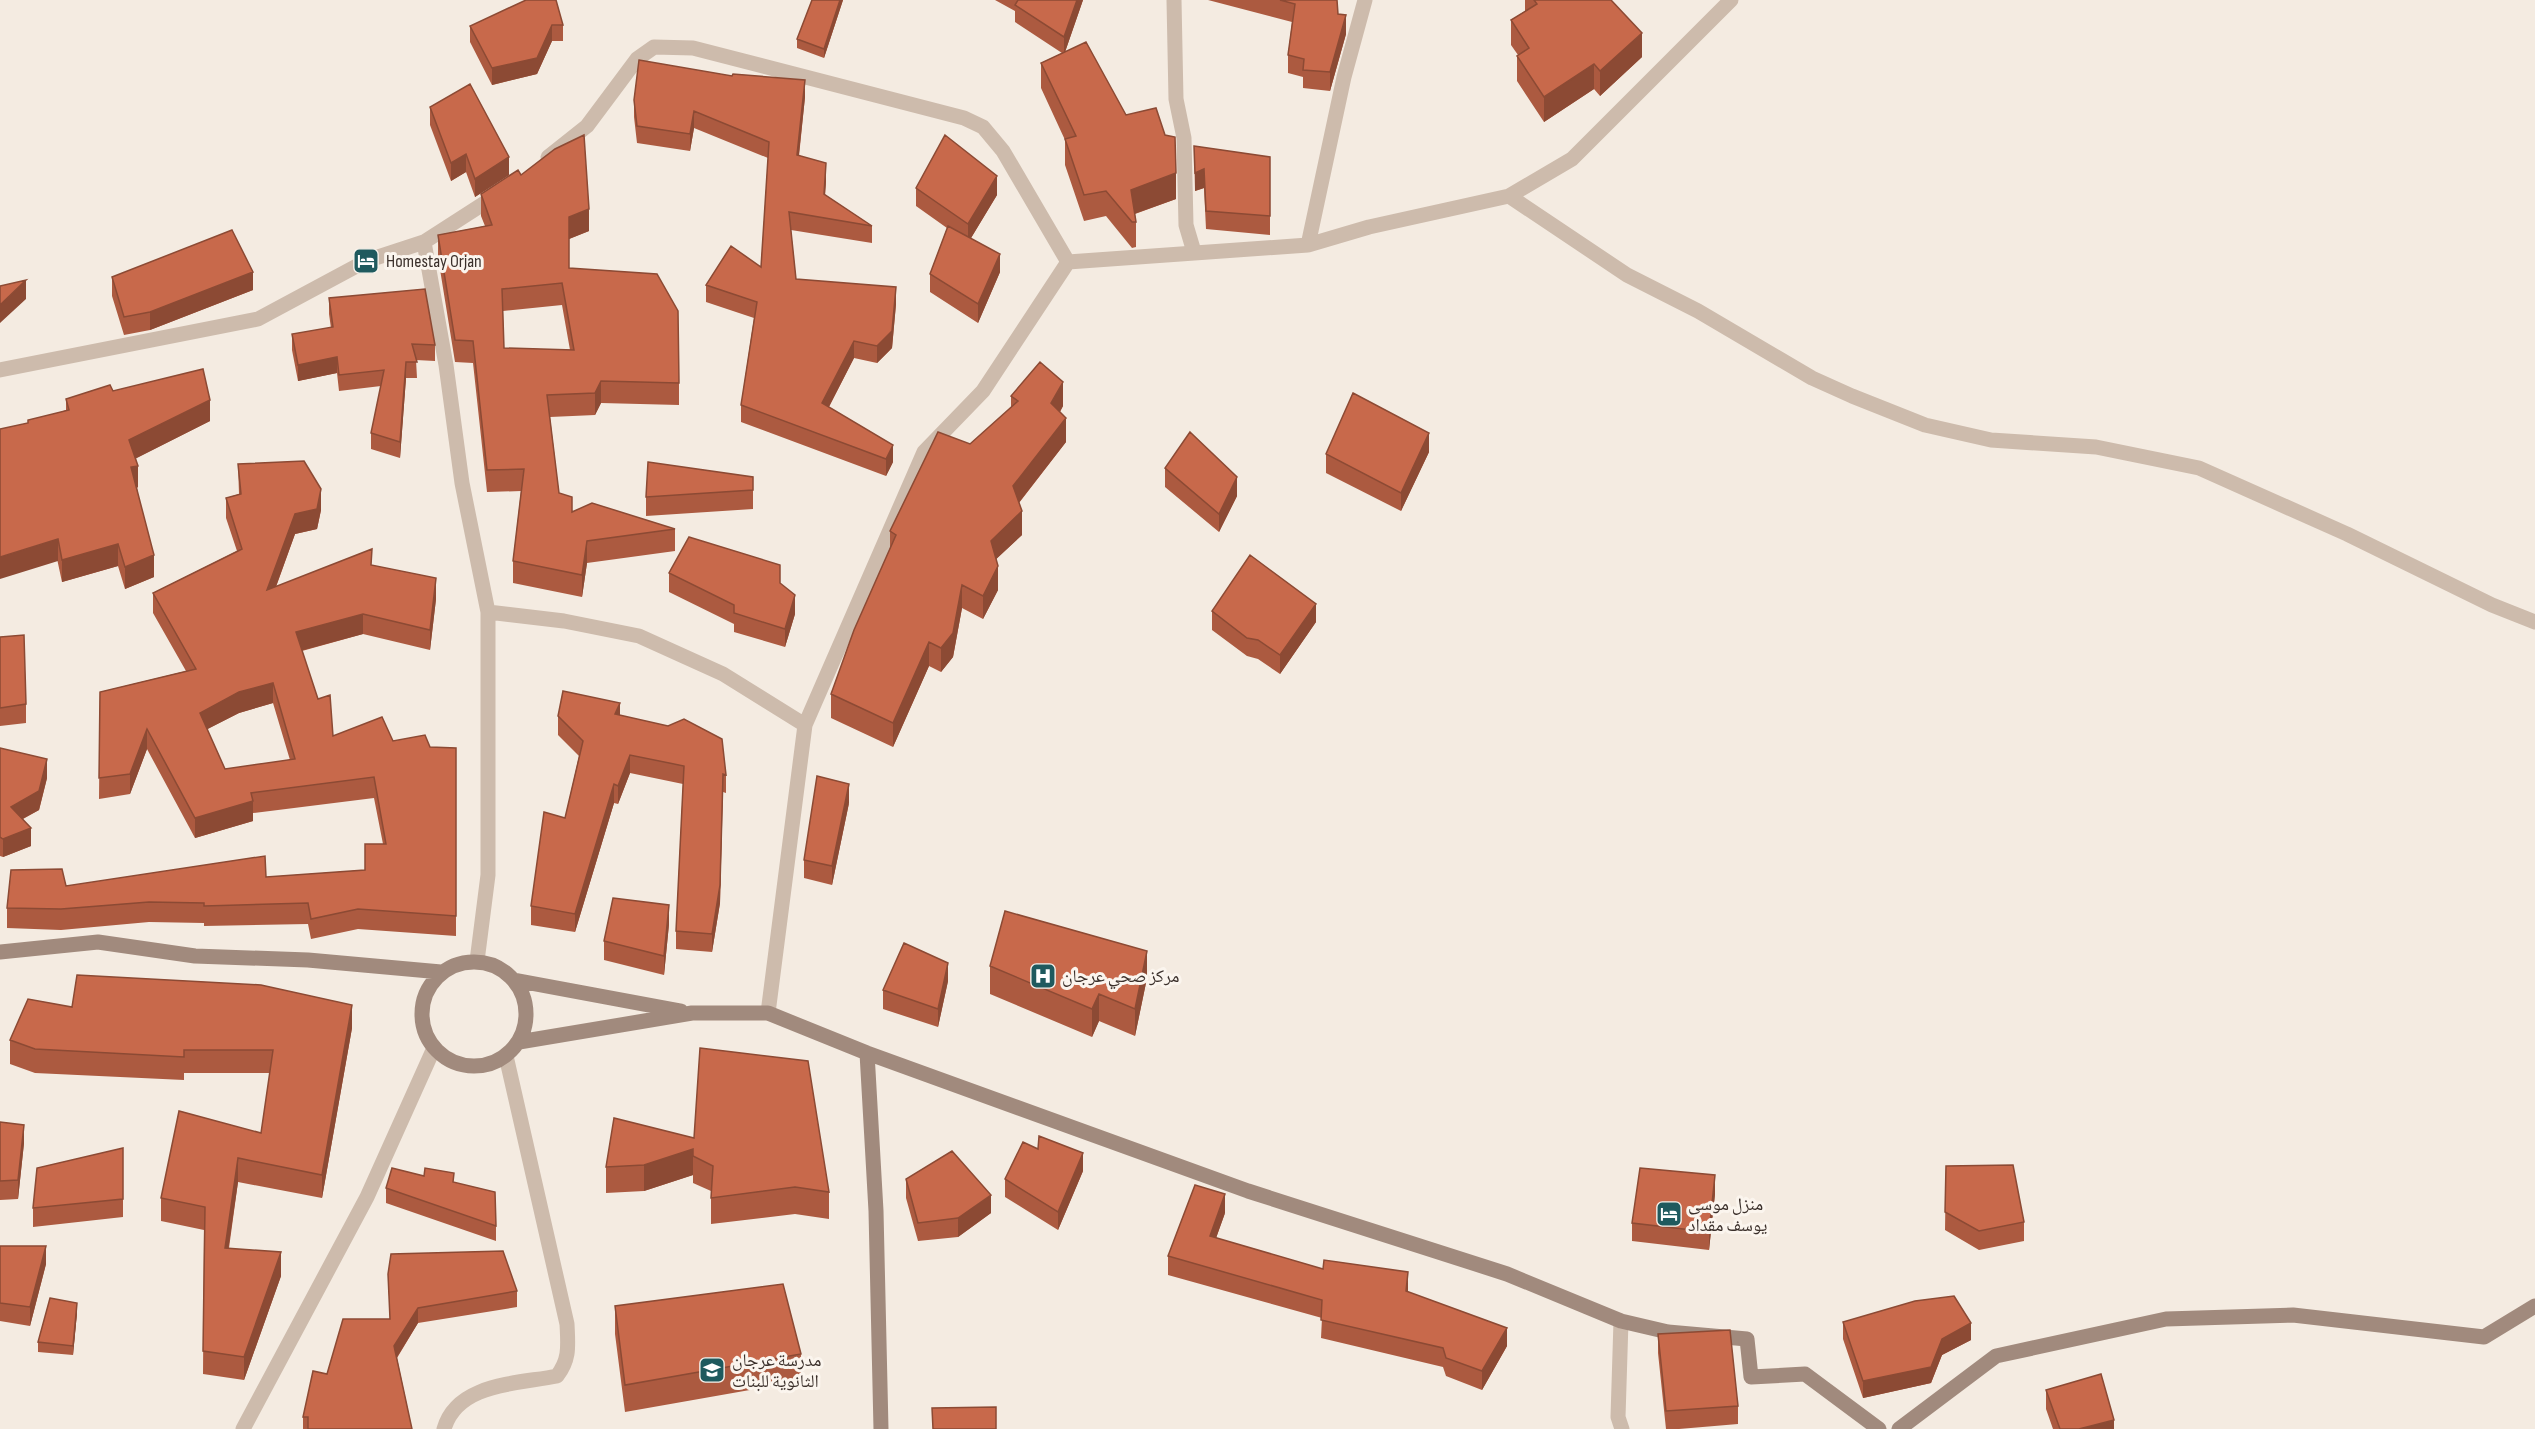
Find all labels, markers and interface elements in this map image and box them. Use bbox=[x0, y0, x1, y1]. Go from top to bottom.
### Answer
hotel icon: Homestay Orjan bbox=[351, 246, 381, 276]
place label: Homestay Orjan bbox=[386, 251, 482, 272]
hospital icon: مركز صحي عرجان bbox=[1028, 961, 1058, 991]
place label: مركز صحي عرجان bbox=[1062, 966, 1179, 990]
place label: منزل موسى يوسف مقداد bbox=[1688, 1194, 1767, 1236]
hotel icon: منزل موسى يوسف مقداد bbox=[1654, 1199, 1684, 1229]
place label: مدرسة عرجان الثانوية للبنات bbox=[732, 1350, 821, 1392]
school or university icon: مدرسة عرجان الثانوية للبنات bbox=[697, 1355, 727, 1385]

